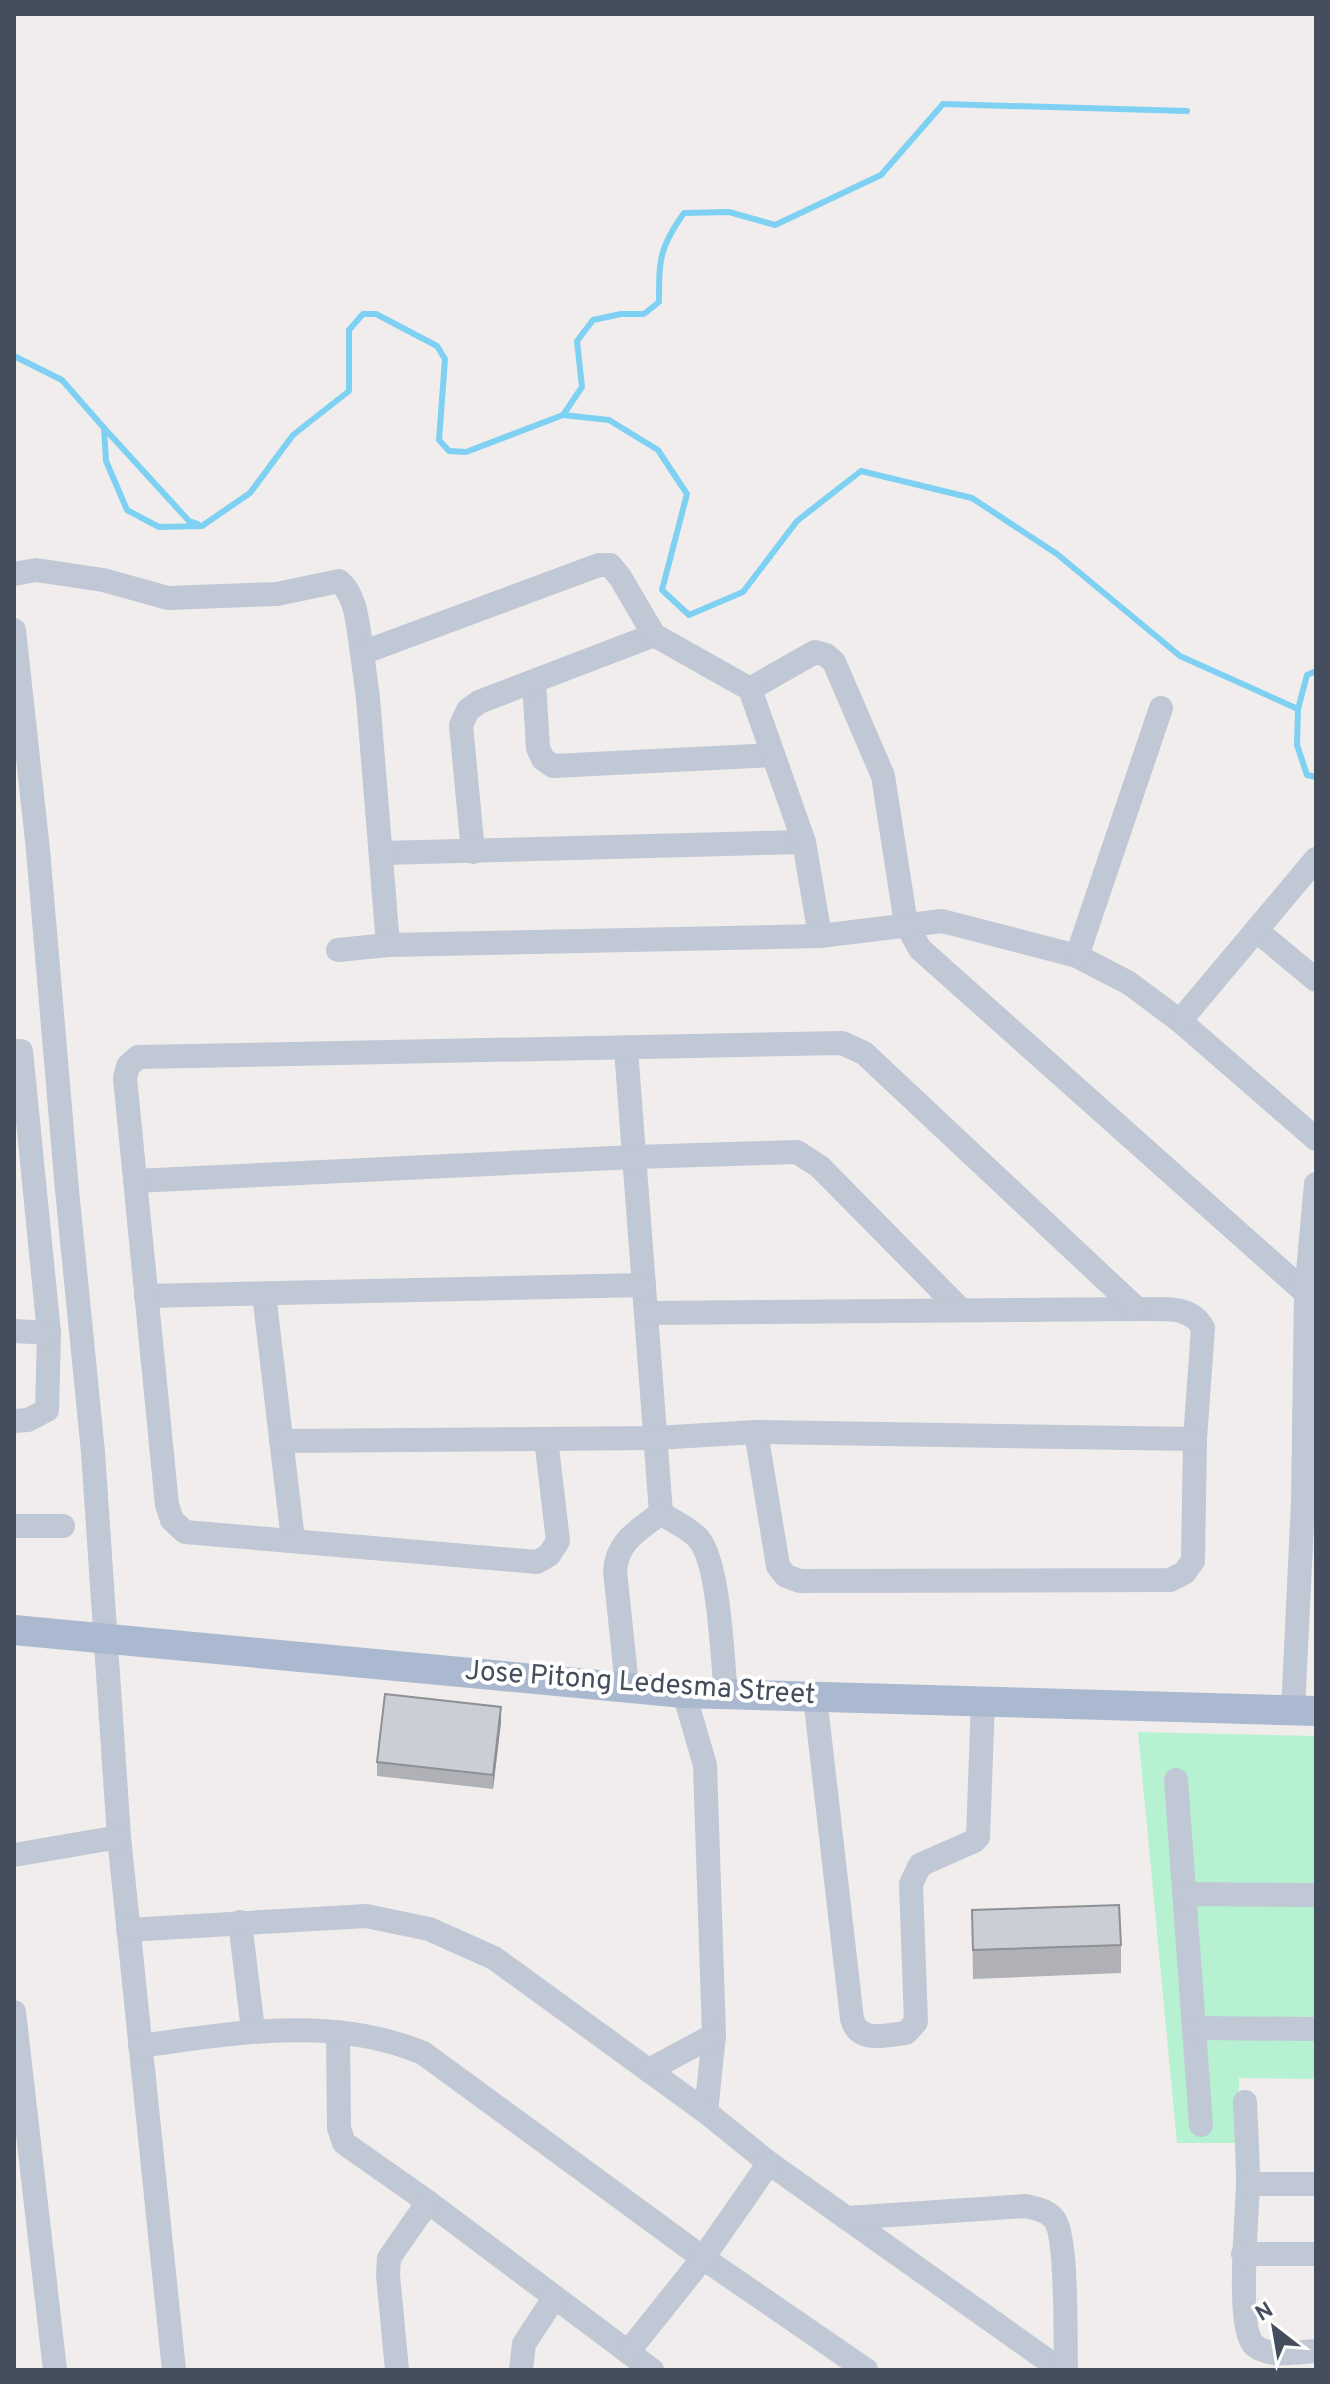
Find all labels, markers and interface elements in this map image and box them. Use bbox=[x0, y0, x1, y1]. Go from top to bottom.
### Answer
street label: Jose Pitong Ledesma Street bbox=[464, 1654, 816, 1714]
north arrow bbox=[1234, 2288, 1314, 2368]
text: N bbox=[1251, 2297, 1279, 2329]

